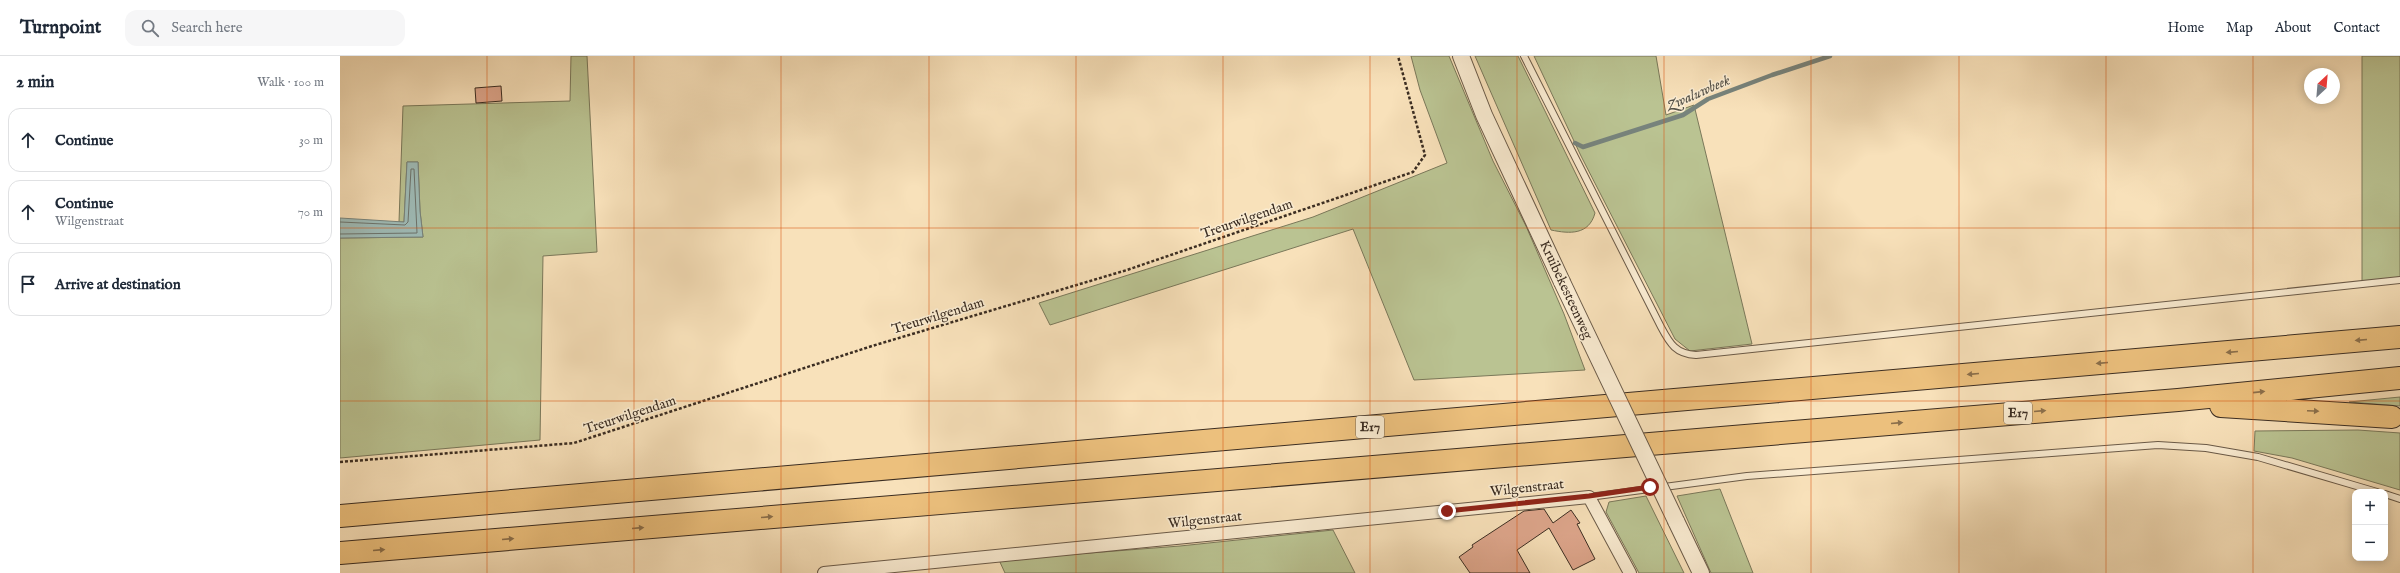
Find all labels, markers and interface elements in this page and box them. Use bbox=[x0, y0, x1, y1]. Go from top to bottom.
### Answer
search box bbox=[125, 10, 405, 46]
text: Turnpoint bbox=[20, 16, 101, 40]
icon: search bbox=[139, 17, 161, 39]
text: Search here bbox=[171, 18, 243, 37]
text: Home bbox=[2168, 19, 2204, 37]
text: Map bbox=[2226, 19, 2253, 37]
text: About bbox=[2275, 19, 2311, 37]
text: Contact bbox=[2333, 19, 2380, 37]
north arrow bbox=[2304, 68, 2340, 104]
water label: Zwaluwbeek bbox=[1661, 70, 1733, 117]
text: 2 min bbox=[16, 72, 54, 93]
text: Walk · 100 m bbox=[257, 74, 324, 91]
icon: ahead bbox=[17, 129, 39, 151]
text: Continue bbox=[55, 131, 113, 150]
text: 30 m bbox=[299, 132, 323, 149]
text: Continue bbox=[55, 194, 113, 213]
street label: Treurwilgendam bbox=[1199, 195, 1295, 243]
icon: ahead bbox=[17, 201, 39, 223]
text: 70 m bbox=[298, 204, 323, 221]
text: Wilgenstraat bbox=[55, 213, 124, 230]
street label: Kruibekesteenweg bbox=[1535, 238, 1597, 343]
icon: arrive bbox=[17, 273, 39, 295]
text: Arrive at destination bbox=[55, 275, 181, 294]
street label: Treurwilgendam bbox=[890, 293, 987, 339]
one-way arrow bbox=[2355, 337, 2367, 344]
one-way arrow bbox=[2226, 348, 2238, 355]
one-way arrow bbox=[2096, 359, 2108, 366]
one-way arrow bbox=[1967, 371, 1979, 377]
one-way arrow bbox=[2253, 388, 2265, 395]
street label: Treurwilgendam bbox=[582, 392, 678, 438]
road number: E17 bbox=[2004, 402, 2032, 424]
one-way arrow bbox=[2034, 408, 2046, 415]
one-way arrow bbox=[2307, 408, 2320, 414]
road number: E17 bbox=[1356, 416, 1384, 438]
one-way arrow bbox=[1891, 420, 1903, 427]
street label: Wilgenstraat bbox=[1489, 475, 1565, 501]
route start bbox=[1641, 478, 1659, 496]
map controls bbox=[2352, 489, 2388, 561]
button: + bbox=[2352, 489, 2388, 525]
route end bbox=[1438, 502, 1456, 520]
street label: Wilgenstraat bbox=[1167, 507, 1243, 533]
one-way arrow bbox=[761, 514, 774, 520]
one-way arrow bbox=[632, 524, 644, 531]
button: − bbox=[2352, 525, 2388, 561]
one-way arrow bbox=[502, 535, 514, 542]
one-way arrow bbox=[373, 546, 385, 553]

